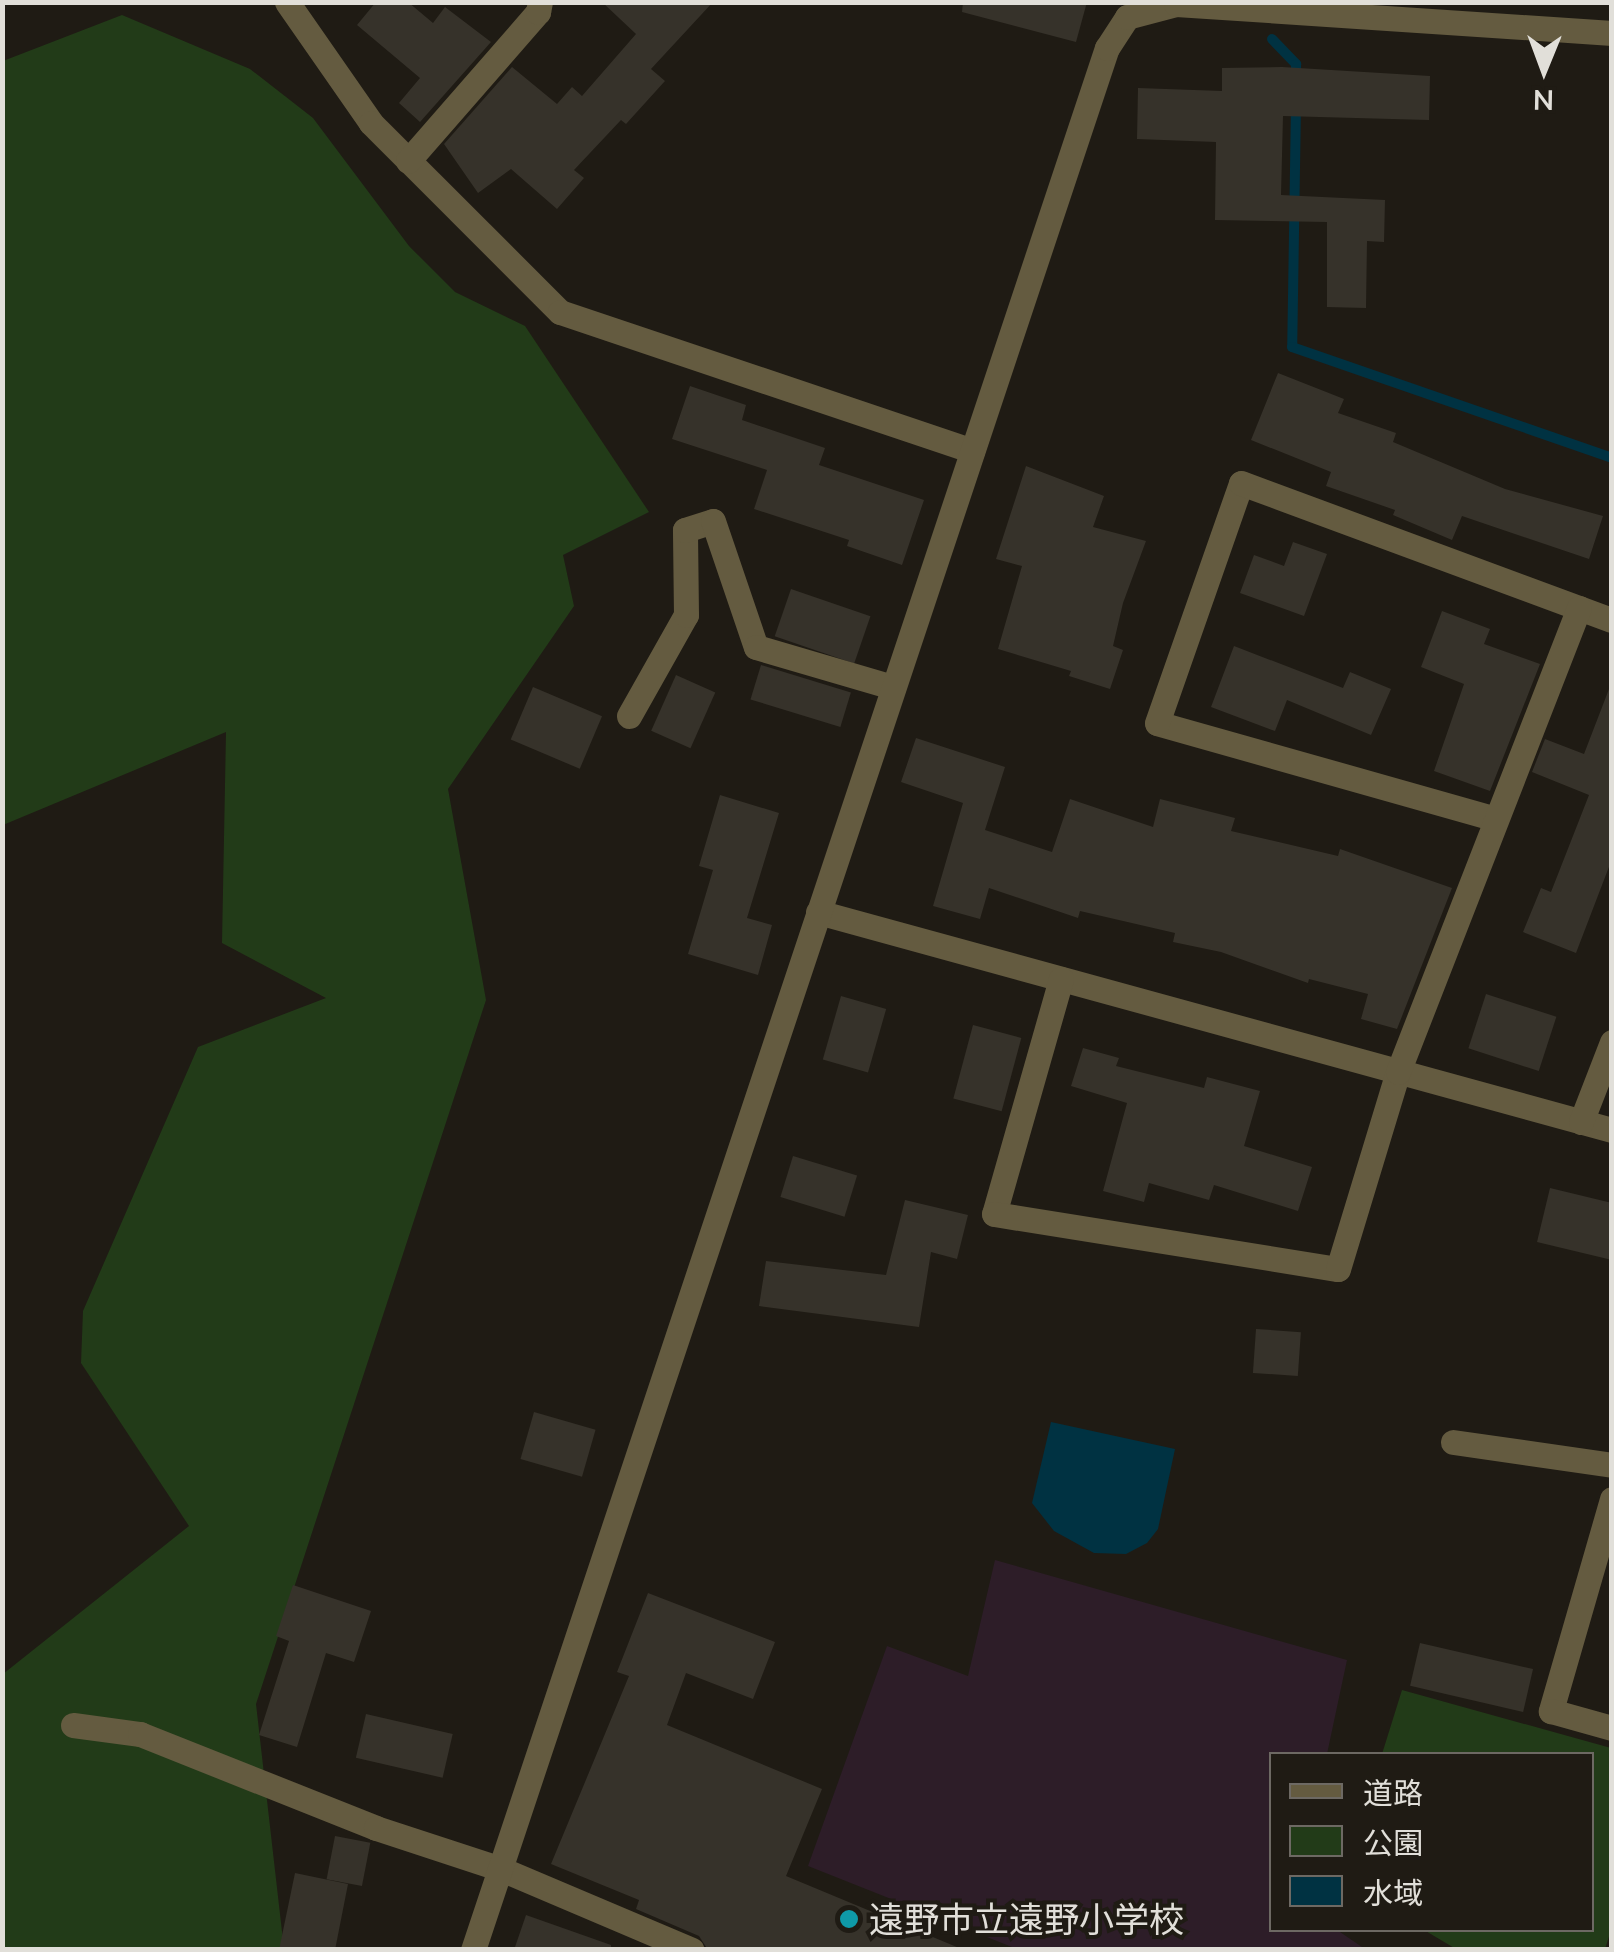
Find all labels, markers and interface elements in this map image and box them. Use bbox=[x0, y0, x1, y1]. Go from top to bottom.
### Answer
north arrow bbox=[1494, 20, 1594, 120]
text: N bbox=[1533, 83, 1554, 118]
legend bbox=[1269, 1752, 1594, 1932]
text: 道路 bbox=[1363, 1774, 1423, 1812]
text: 公園 bbox=[1363, 1824, 1423, 1862]
text: 水域 bbox=[1363, 1874, 1423, 1912]
place label: 遠野市立遠野小学校 bbox=[869, 1898, 1184, 1940]
marker: 遠野市立遠野小学校 bbox=[838, 1908, 860, 1930]

